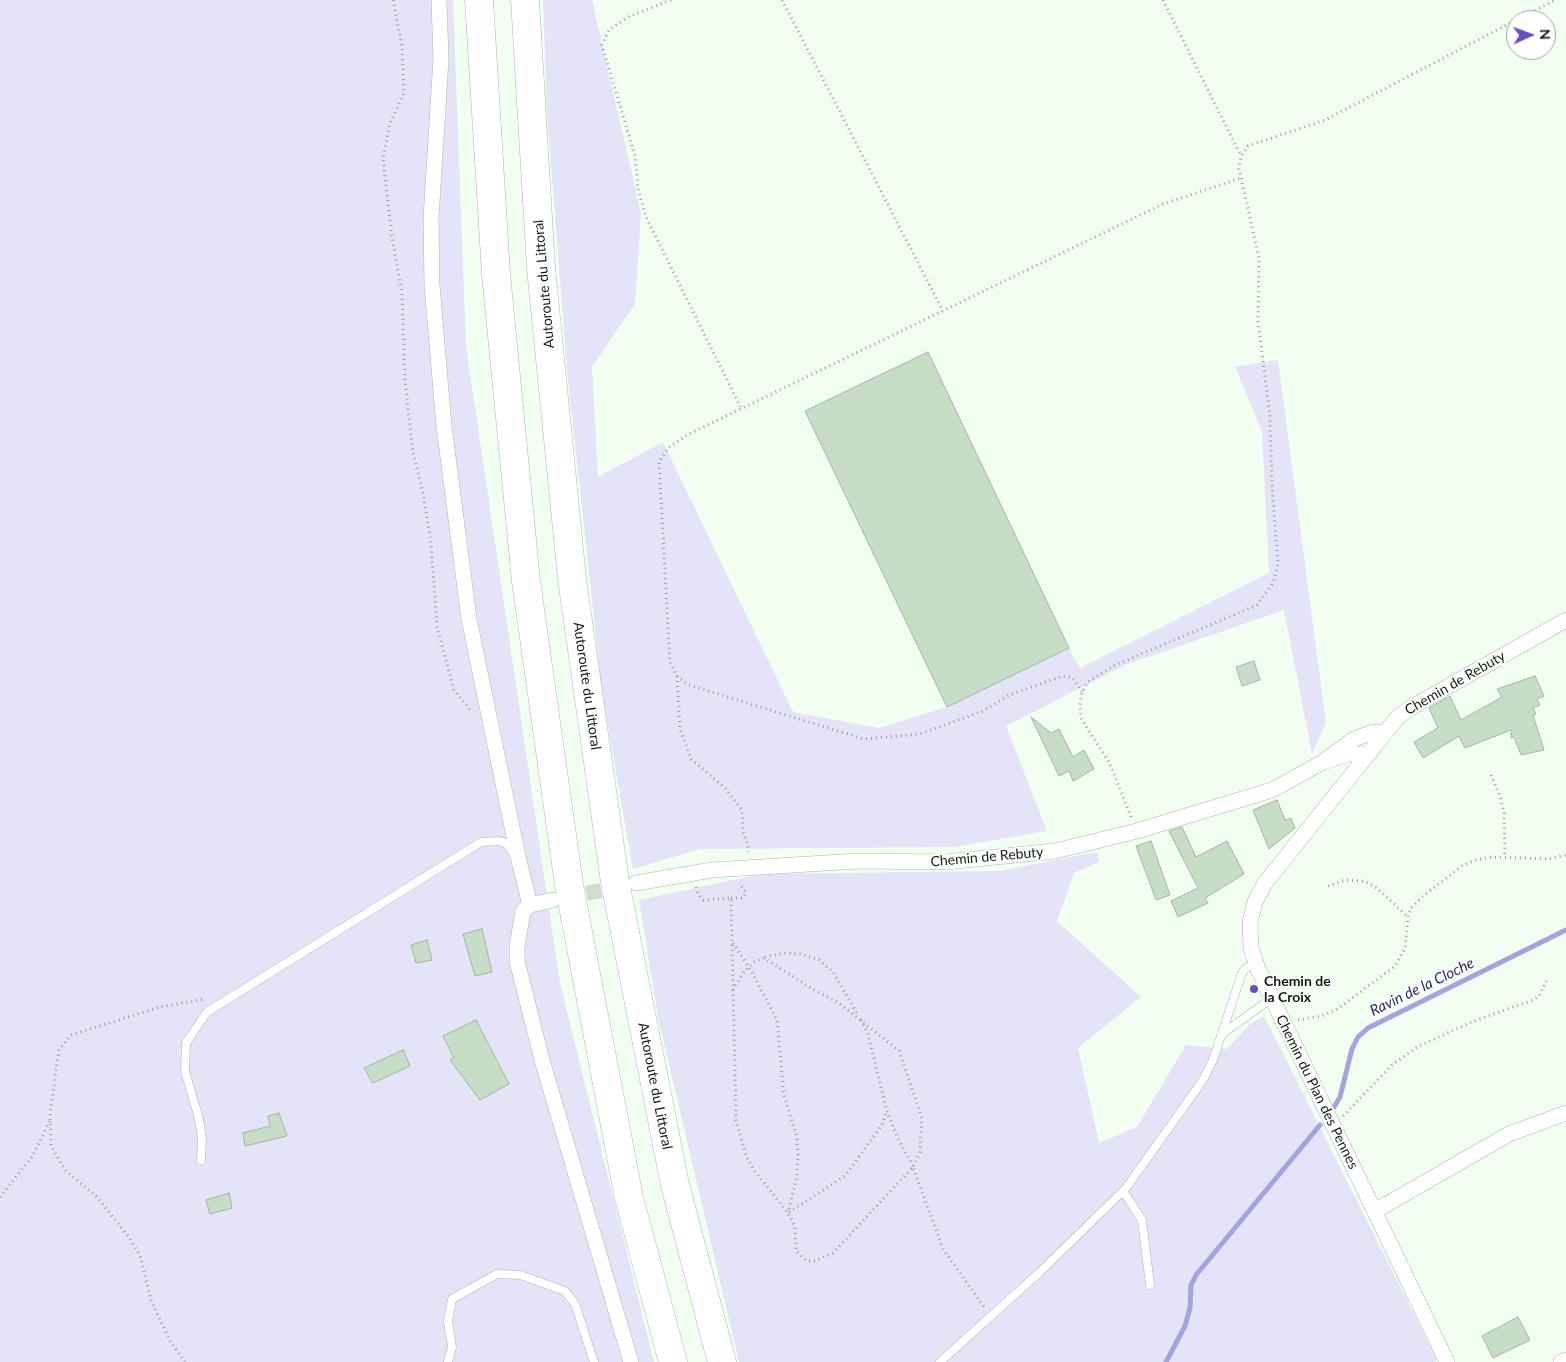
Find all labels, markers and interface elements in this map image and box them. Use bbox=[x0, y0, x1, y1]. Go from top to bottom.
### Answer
north arrow bbox=[1506, 10, 1556, 60]
text: N bbox=[1537, 29, 1554, 40]
street label: Autoroute du Littoral bbox=[530, 219, 558, 349]
street label: Autoroute du Littoral bbox=[570, 621, 604, 751]
street label: Chemin de Rebuty bbox=[1402, 647, 1508, 719]
street label: Chemin de Rebuty bbox=[930, 844, 1044, 870]
water label: Ravin de la Cloche bbox=[1367, 954, 1477, 1020]
place label: Chemin de la Croix bbox=[1264, 973, 1331, 1006]
marker: Chemin de la Croix bbox=[1248, 983, 1260, 995]
street label: Chemin du Plan des Pennes bbox=[1272, 1012, 1362, 1172]
street label: Autoroute du Littoral bbox=[634, 1021, 676, 1151]

